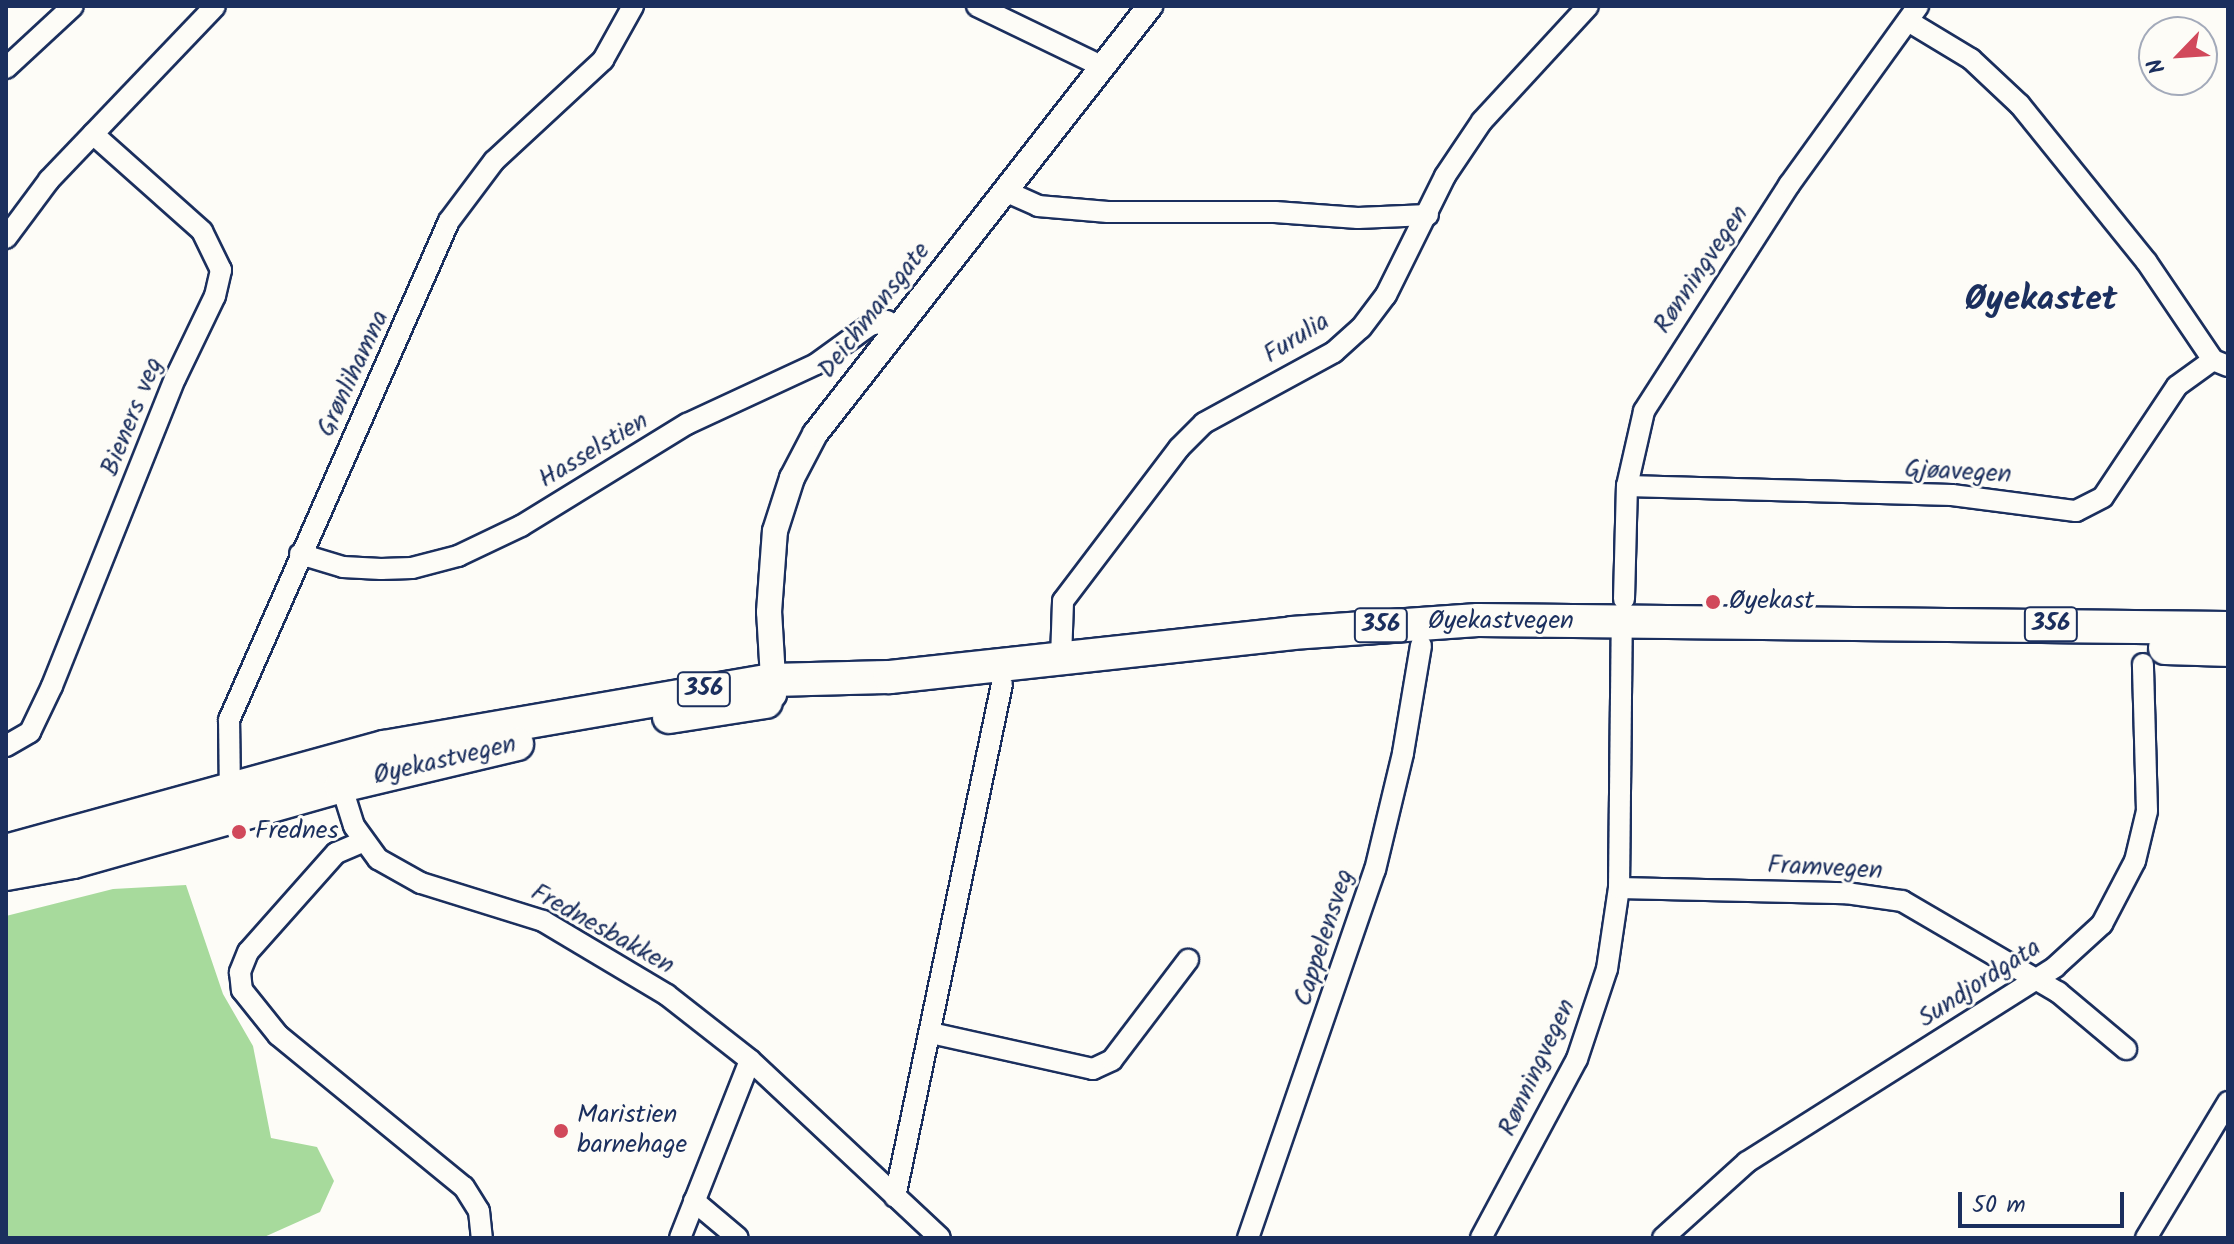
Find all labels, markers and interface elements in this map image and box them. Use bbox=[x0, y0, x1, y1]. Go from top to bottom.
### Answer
north arrow bbox=[2138, 16, 2218, 96]
text: N bbox=[2139, 52, 2176, 79]
street label: Rønningvegen bbox=[1648, 200, 1756, 340]
street label: Deichmansgate bbox=[812, 237, 938, 385]
district label: Øyekastet bbox=[1965, 281, 2117, 321]
street label: Grønlihamna bbox=[311, 306, 397, 442]
street label: Furulia bbox=[1258, 307, 1336, 371]
street label: Bieners veg bbox=[95, 353, 171, 481]
street label: Hasselstien bbox=[533, 406, 655, 496]
street label: Gjøavegen bbox=[1904, 455, 2012, 491]
place label: Øyekast bbox=[1729, 586, 1814, 618]
marker: Øyekast bbox=[1704, 593, 1722, 611]
road number: 356 bbox=[2023, 604, 2079, 644]
road number: 356 bbox=[1353, 605, 1409, 645]
street label: Øyekastvegen bbox=[1428, 606, 1574, 638]
road number: 356 bbox=[676, 669, 732, 709]
street label: Øyekastvegen bbox=[370, 729, 520, 793]
place label: Frednes bbox=[255, 816, 339, 848]
marker: Frednes bbox=[230, 823, 248, 841]
street label: Framvegen bbox=[1766, 850, 1884, 888]
street label: Cappelensveg bbox=[1288, 865, 1362, 1011]
street label: Frednesbakken bbox=[525, 878, 679, 982]
street label: Sundjordgata bbox=[1913, 933, 2047, 1035]
street label: Rønningvegen bbox=[1493, 994, 1583, 1142]
place label: Maristien barnehage bbox=[577, 1100, 687, 1162]
marker: Maristien barnehage bbox=[552, 1122, 570, 1140]
scale bar bbox=[1962, 1176, 2128, 1226]
text: 50 m bbox=[1972, 1186, 2026, 1225]

